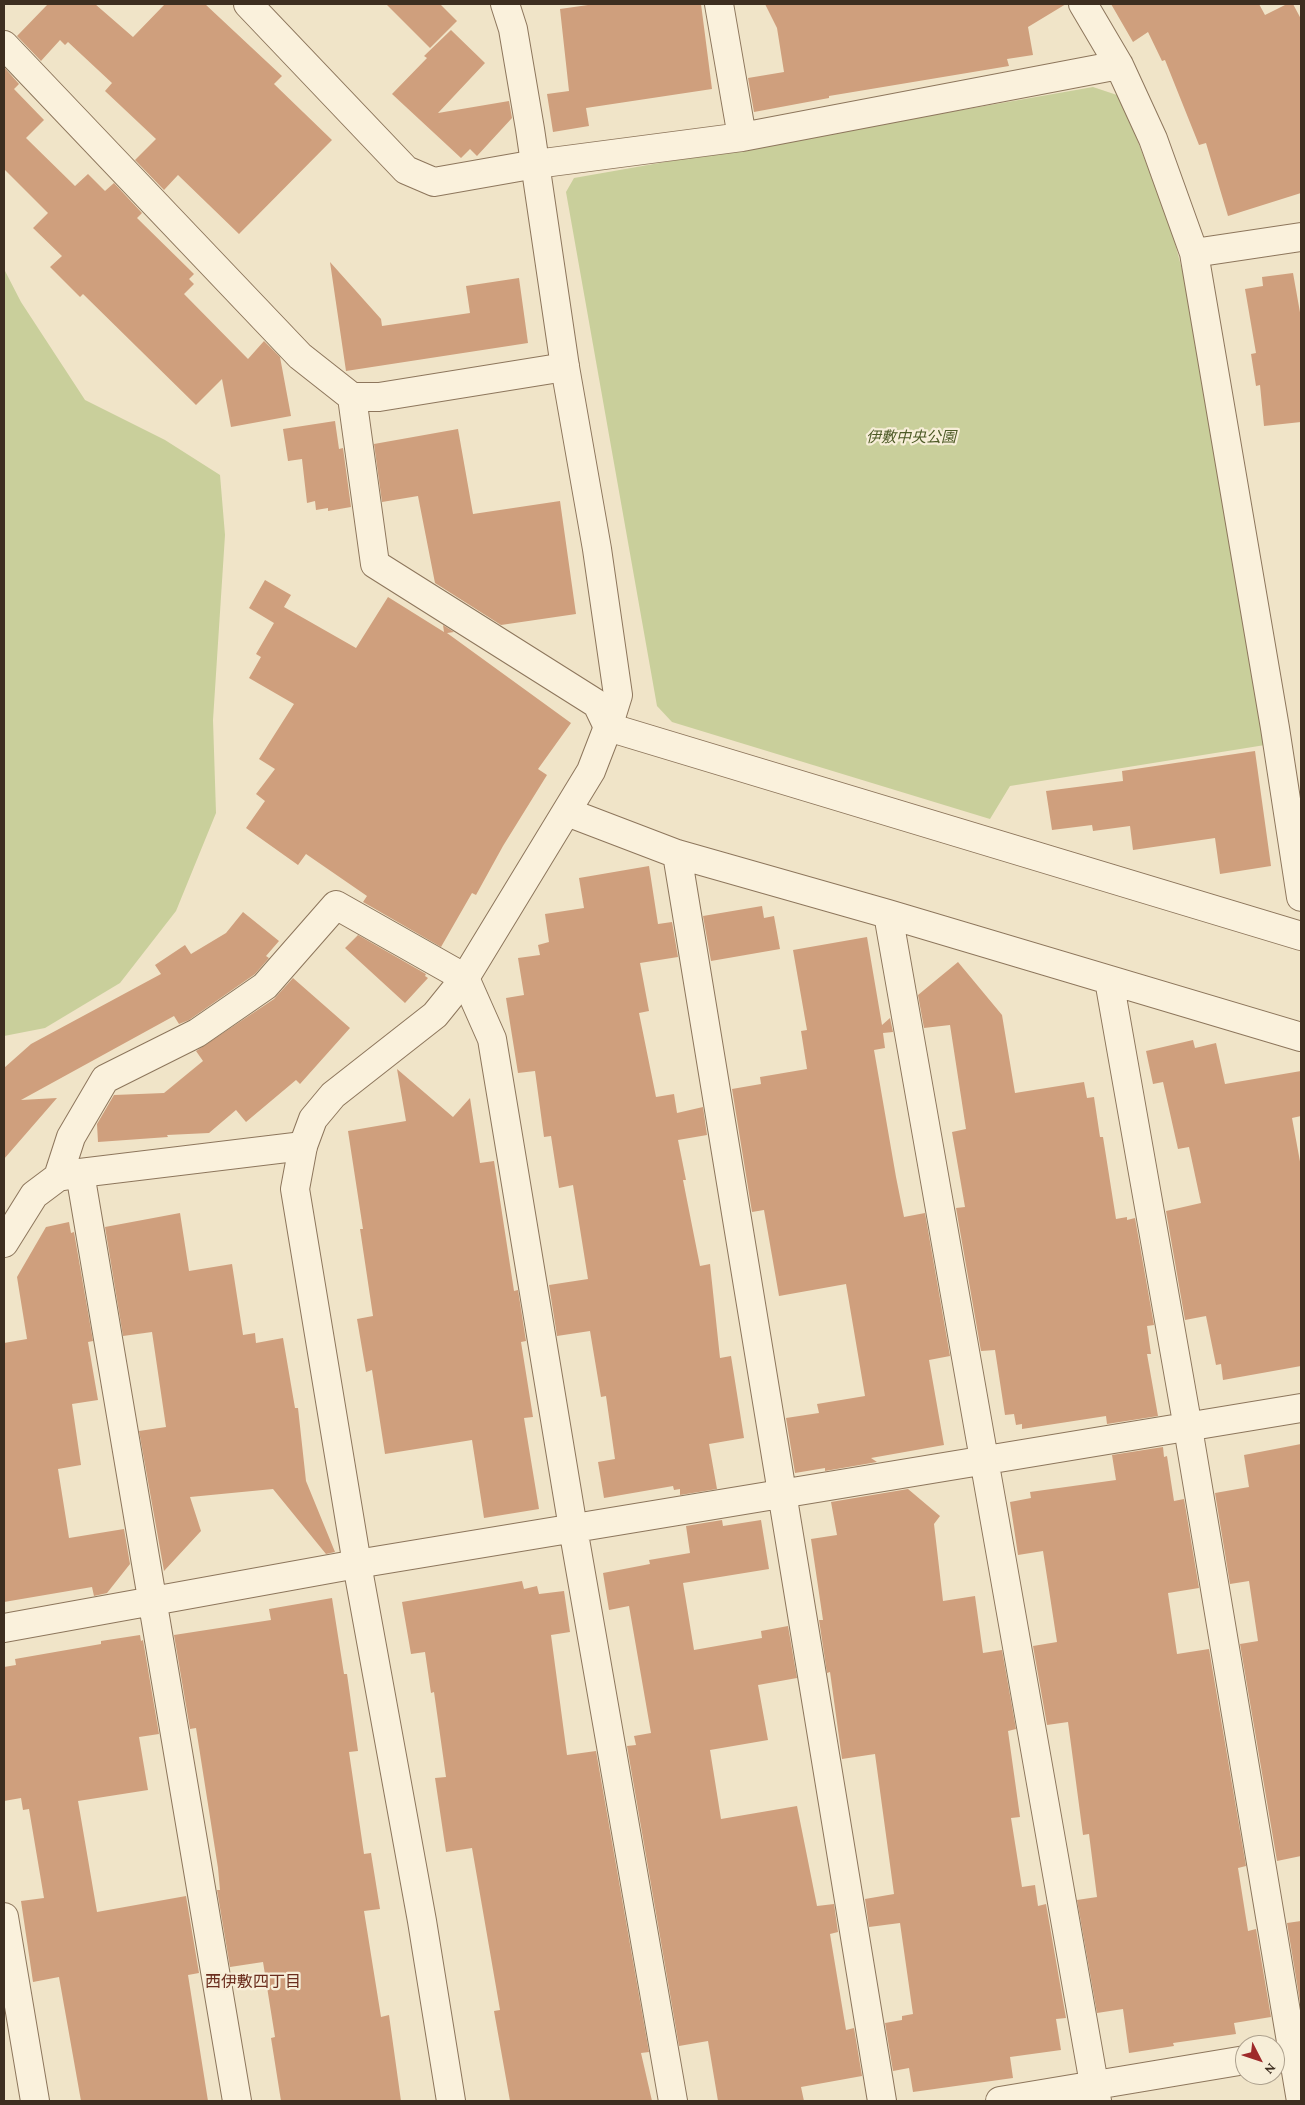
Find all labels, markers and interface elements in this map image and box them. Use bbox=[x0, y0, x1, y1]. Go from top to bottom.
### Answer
park label: 伊敷中央公園 bbox=[866, 428, 956, 446]
district label: 西伊敷四丁目 bbox=[205, 1972, 301, 1992]
north arrow bbox=[1235, 2035, 1285, 2085]
text: N bbox=[1261, 2060, 1280, 2078]

